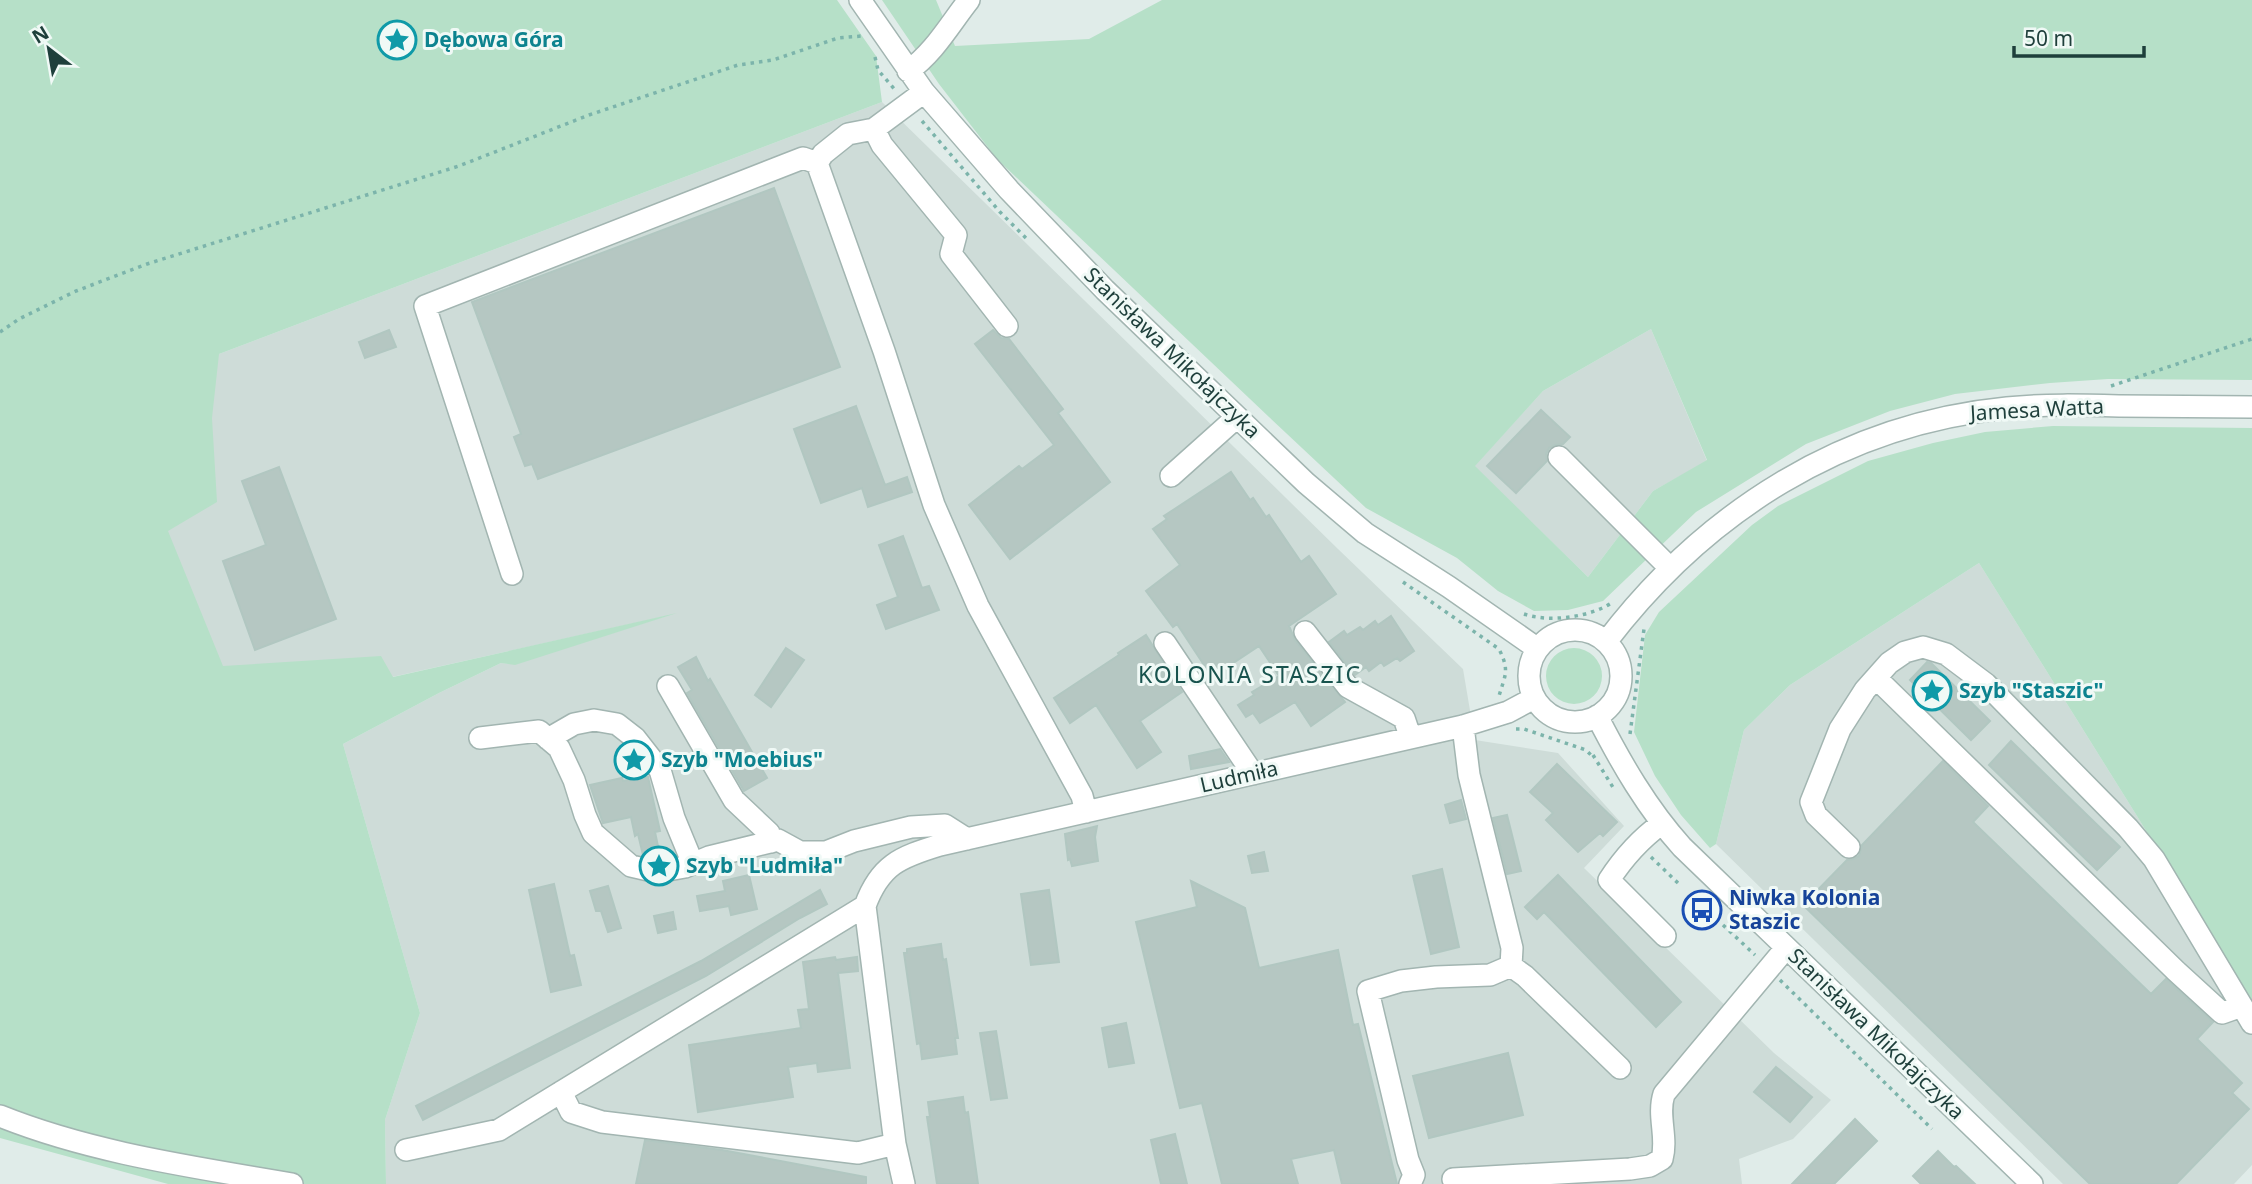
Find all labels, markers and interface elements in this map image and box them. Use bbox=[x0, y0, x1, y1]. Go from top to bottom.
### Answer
north arrow bbox=[14, 14, 84, 84]
scale bar bbox=[2014, 14, 2144, 58]
text: N bbox=[27, 19, 54, 50]
place icon: Dębowa Góra bbox=[376, 19, 418, 61]
text: 50 m bbox=[2024, 24, 2073, 52]
place label: Dębowa Góra bbox=[424, 25, 564, 53]
street label: Stanisława Mikołajczyka bbox=[1078, 261, 1267, 444]
street label: Jamesa Watta bbox=[1967, 392, 2105, 427]
district label: KOLONIA STASZIC bbox=[1138, 658, 1362, 690]
place icon: Szyb "Staszic" bbox=[1911, 670, 1953, 712]
place label: Szyb "Staszic" bbox=[1959, 676, 2103, 704]
place icon: Szyb "Moebius" bbox=[613, 739, 655, 781]
place label: Szyb "Moebius" bbox=[661, 745, 823, 773]
street label: Ludmiła bbox=[1197, 753, 1280, 799]
place icon: Szyb "Ludmiła" bbox=[638, 845, 680, 887]
place label: Szyb "Ludmiła" bbox=[686, 851, 843, 879]
place label: Niwka Kolonia Staszic bbox=[1729, 883, 1880, 935]
bus stop icon: Niwka Kolonia Staszic bbox=[1681, 889, 1723, 931]
street label: Stanisława Mikołajczyka bbox=[1782, 942, 1971, 1125]

